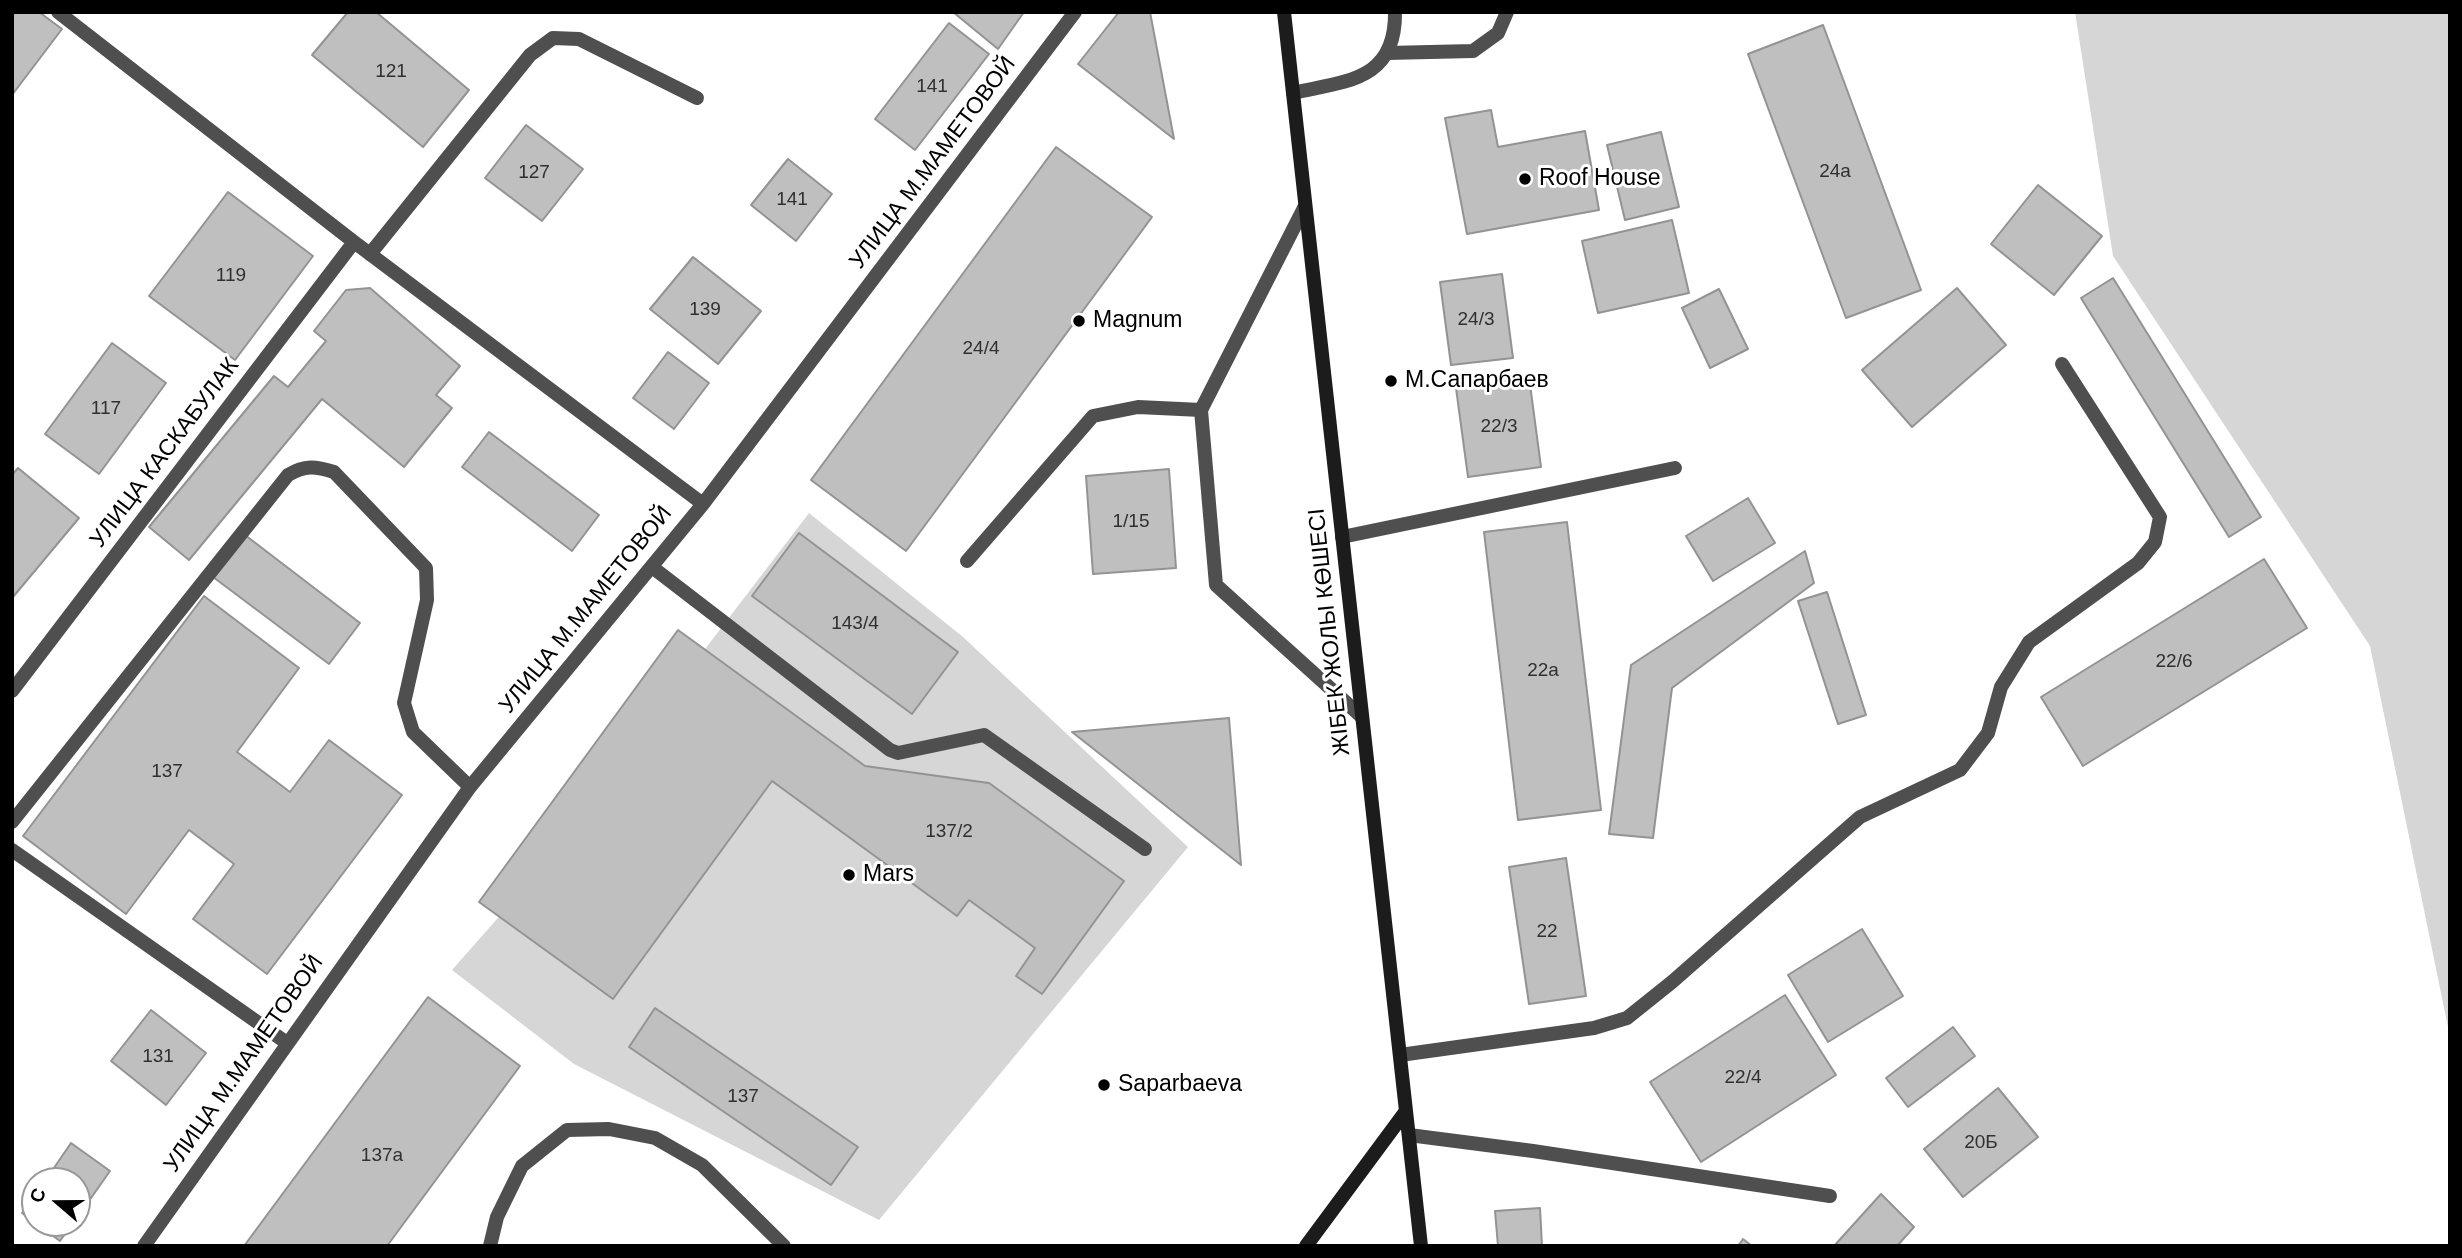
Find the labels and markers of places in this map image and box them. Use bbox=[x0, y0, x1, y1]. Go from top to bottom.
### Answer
place label: Roof House bbox=[1539, 165, 1660, 193]
marker: Roof House bbox=[1517, 171, 1533, 187]
place label: Magnum bbox=[1093, 307, 1182, 335]
marker: Magnum bbox=[1071, 313, 1087, 329]
place label: М.Сапарбаев bbox=[1405, 367, 1549, 395]
marker: М.Сапарбаев bbox=[1383, 373, 1399, 389]
place label: Mars bbox=[863, 861, 914, 889]
marker: Mars bbox=[841, 867, 857, 883]
place label: Saparbaeva bbox=[1118, 1071, 1242, 1099]
marker: Saparbaeva bbox=[1096, 1077, 1112, 1093]

